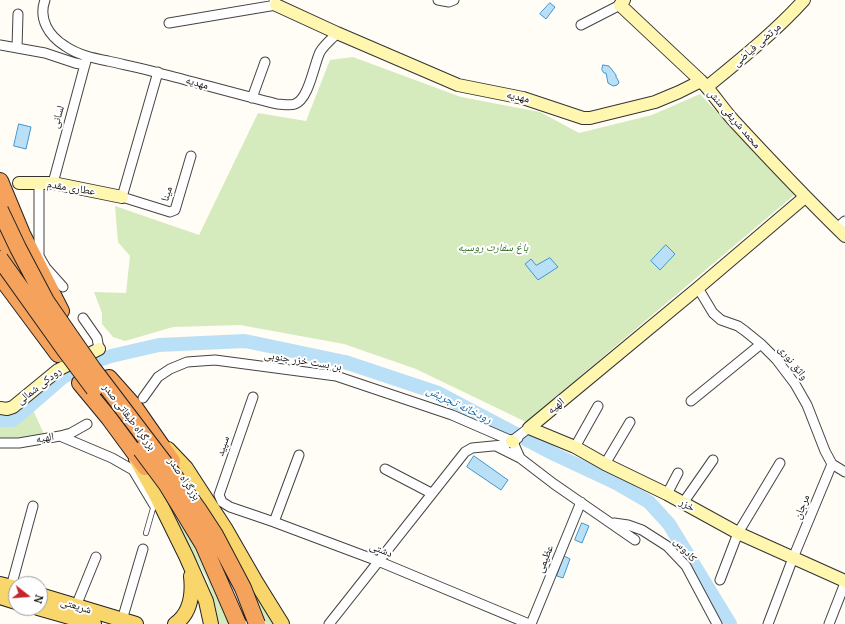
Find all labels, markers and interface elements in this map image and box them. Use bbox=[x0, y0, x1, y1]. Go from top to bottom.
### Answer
street label: مرتضی فیاضی bbox=[730, 20, 784, 70]
street label: مهدیه bbox=[184, 74, 210, 92]
street label: محمد شریفی منش bbox=[705, 87, 763, 151]
street label: مهدیه bbox=[505, 88, 531, 106]
street label: لسانی bbox=[49, 104, 67, 130]
street label: عطاری مقدم bbox=[46, 178, 96, 198]
street label: مینا bbox=[158, 185, 176, 203]
park label: باغ سفارت روسیه bbox=[458, 241, 528, 255]
street label: واثق نوری bbox=[775, 343, 811, 383]
street label: بن بست خزر جنوبی bbox=[263, 348, 343, 374]
street label: رودکی شمالی bbox=[14, 364, 64, 408]
street label: بزرگراه طبقاتی صدر bbox=[100, 381, 158, 453]
water label: رودخانه تجریش bbox=[424, 383, 494, 427]
street label: الهیه bbox=[545, 395, 567, 417]
street label: الهیه bbox=[35, 430, 55, 446]
street label: سپید bbox=[213, 434, 233, 458]
street label: بزرگراه صدر bbox=[165, 455, 203, 503]
street label: مرجان bbox=[791, 493, 813, 521]
street label: خزر bbox=[677, 495, 697, 515]
street label: کادوس bbox=[671, 535, 699, 565]
street label: دشتی bbox=[368, 540, 394, 560]
street label: عظیمی bbox=[534, 543, 556, 575]
north arrow bbox=[8, 576, 48, 616]
text: N bbox=[31, 593, 46, 605]
street label: شریعتی bbox=[59, 595, 93, 617]

